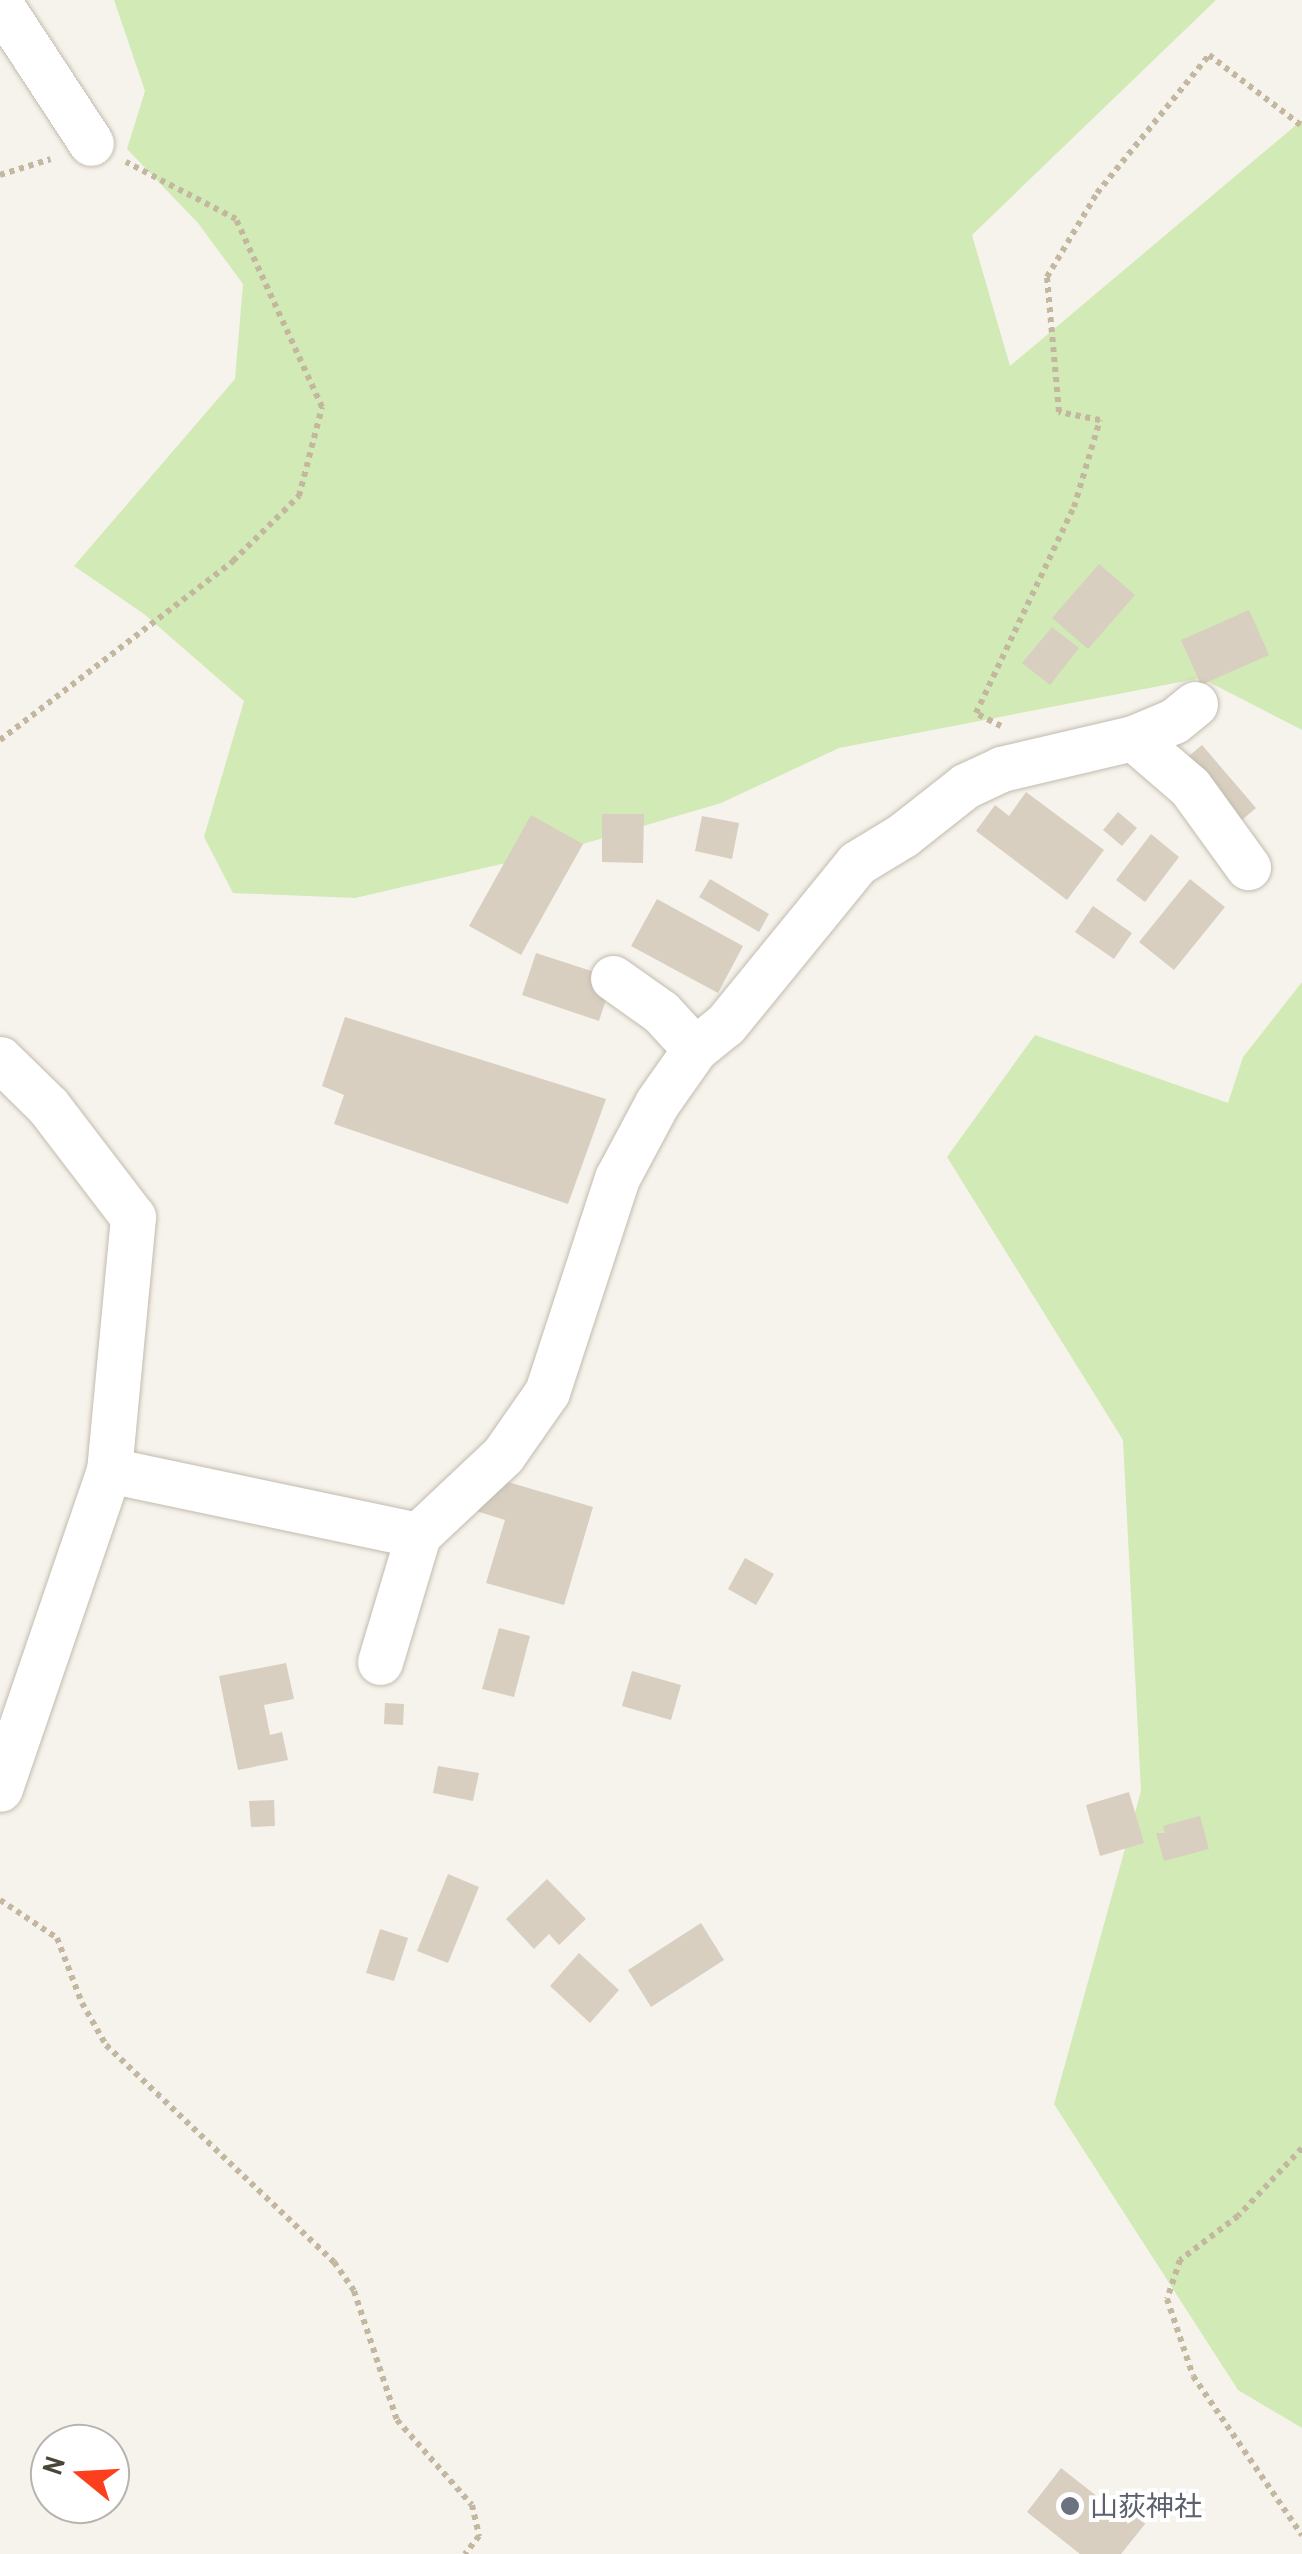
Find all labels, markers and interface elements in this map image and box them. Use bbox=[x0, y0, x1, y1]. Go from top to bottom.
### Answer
north arrow bbox=[30, 2424, 130, 2524]
text: N bbox=[33, 2452, 74, 2479]
place label: 山荻神社 bbox=[1090, 2489, 1202, 2523]
marker: 山荻神社 bbox=[1059, 2495, 1081, 2517]

